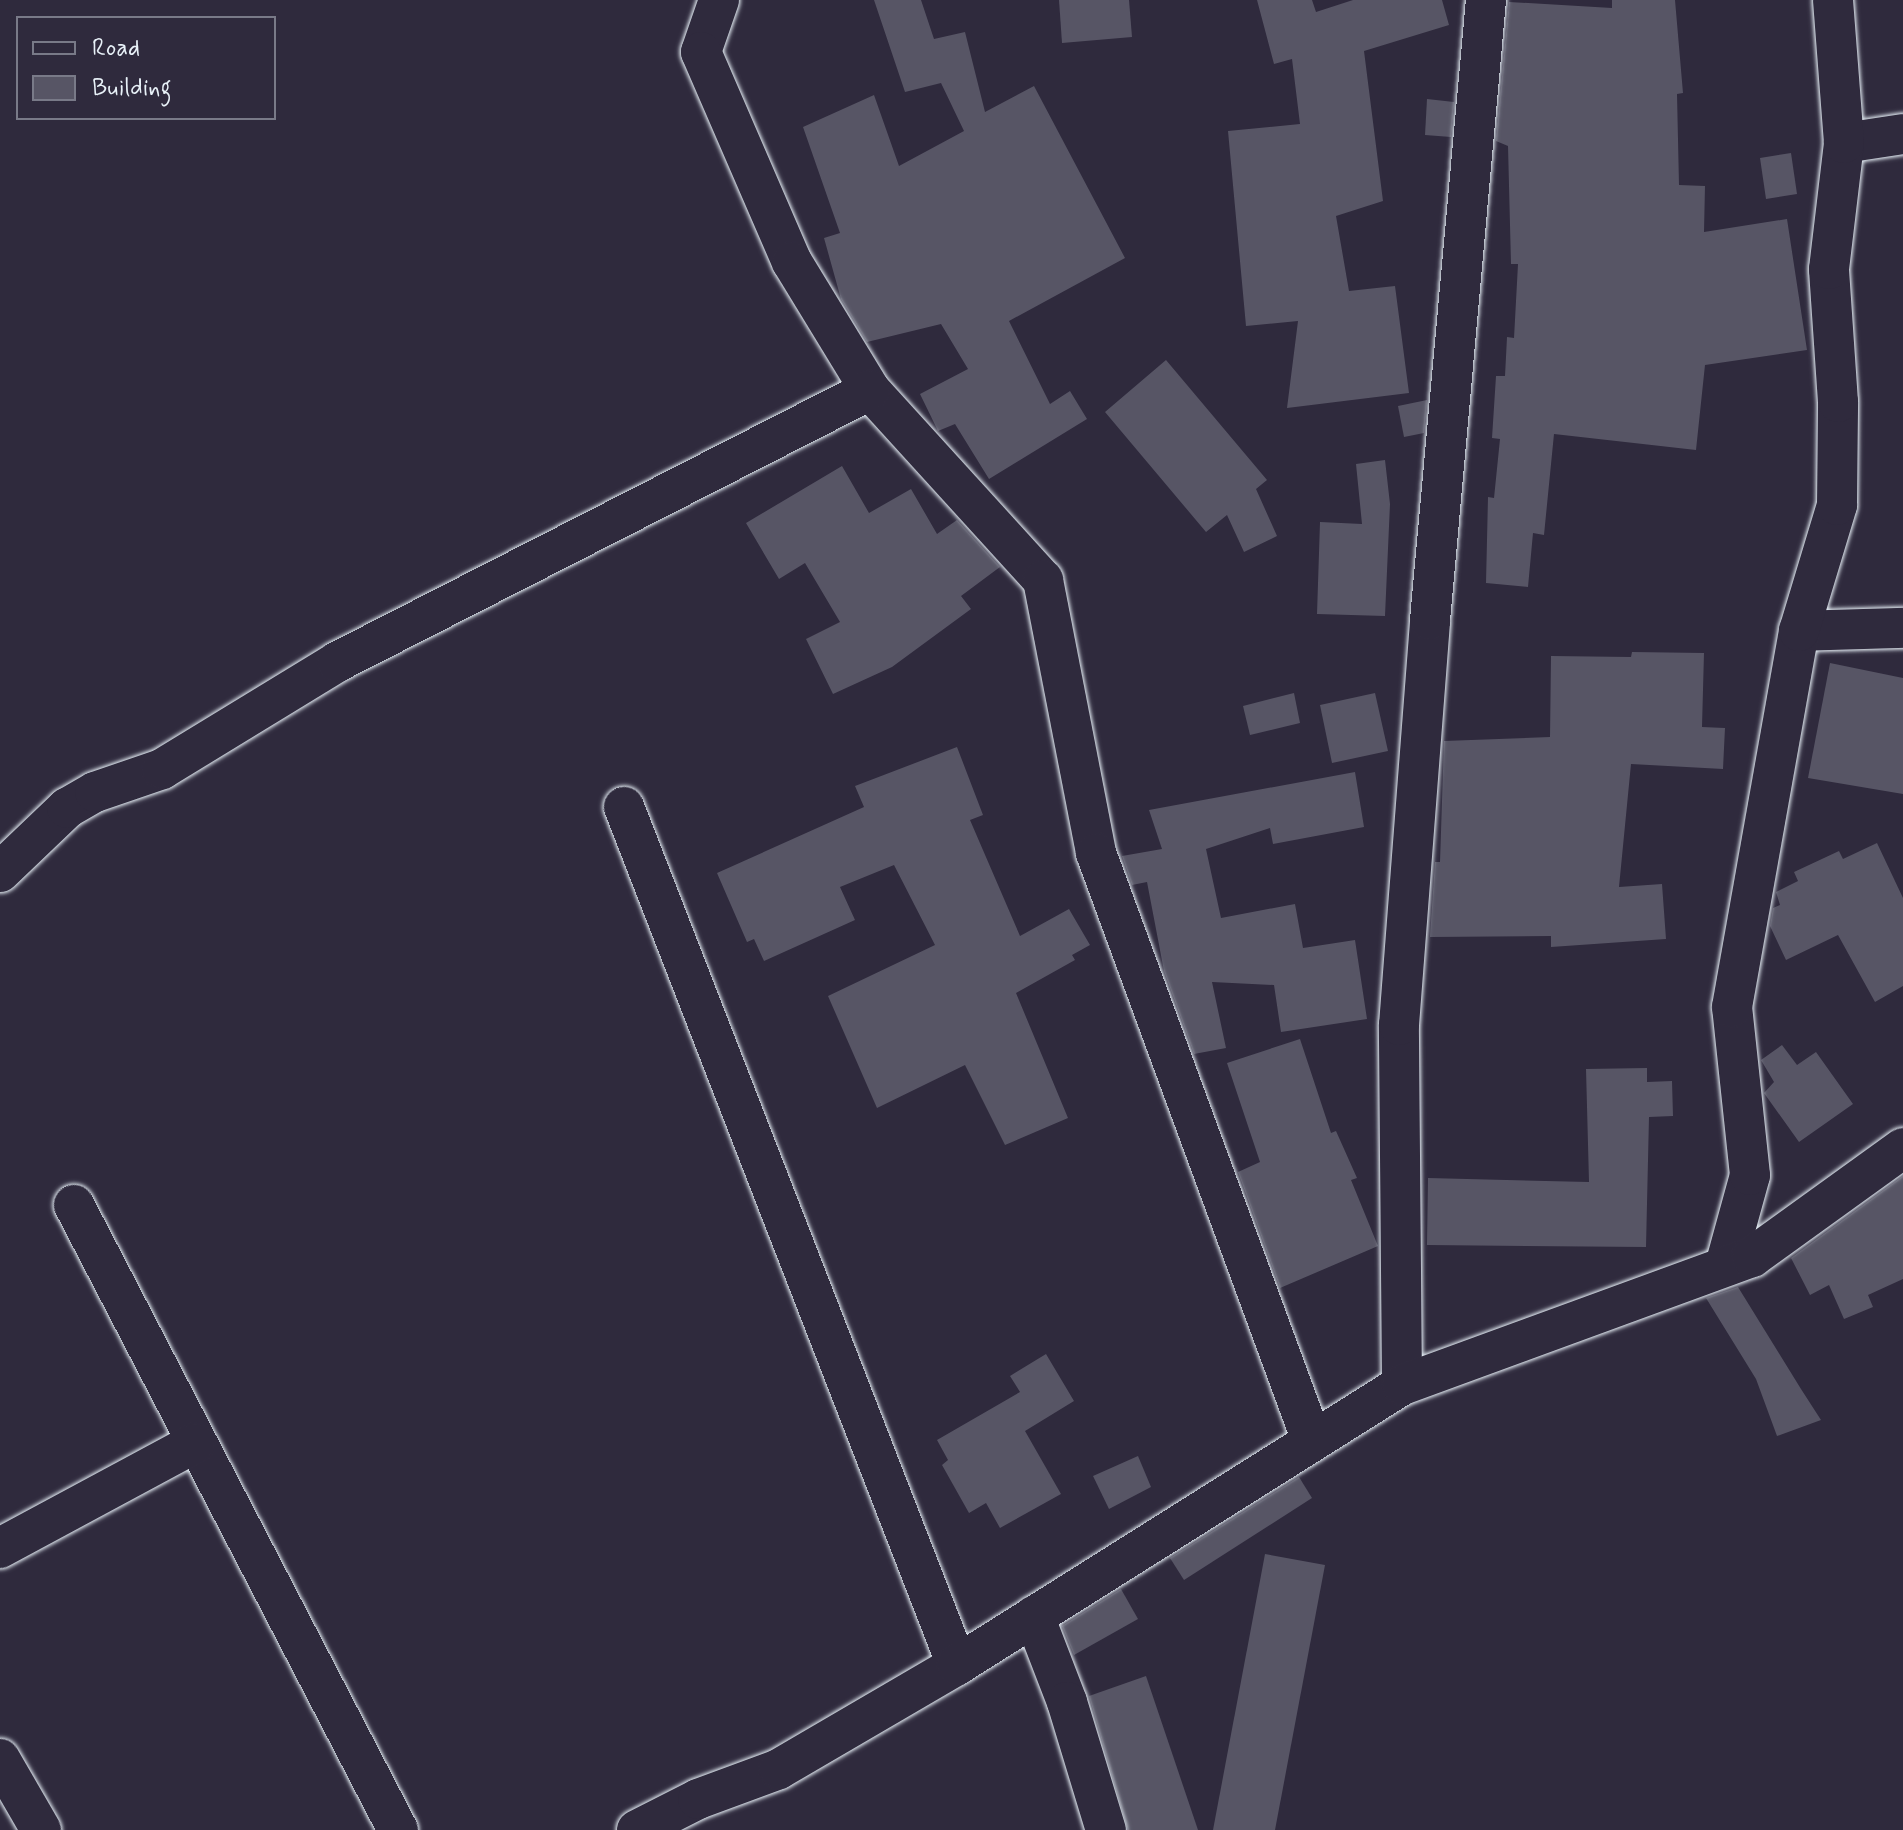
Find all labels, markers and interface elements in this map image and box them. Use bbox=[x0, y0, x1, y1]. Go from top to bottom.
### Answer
legend bbox=[16, 16, 276, 120]
text: Road bbox=[92, 33, 140, 64]
text: Building bbox=[92, 73, 172, 104]

